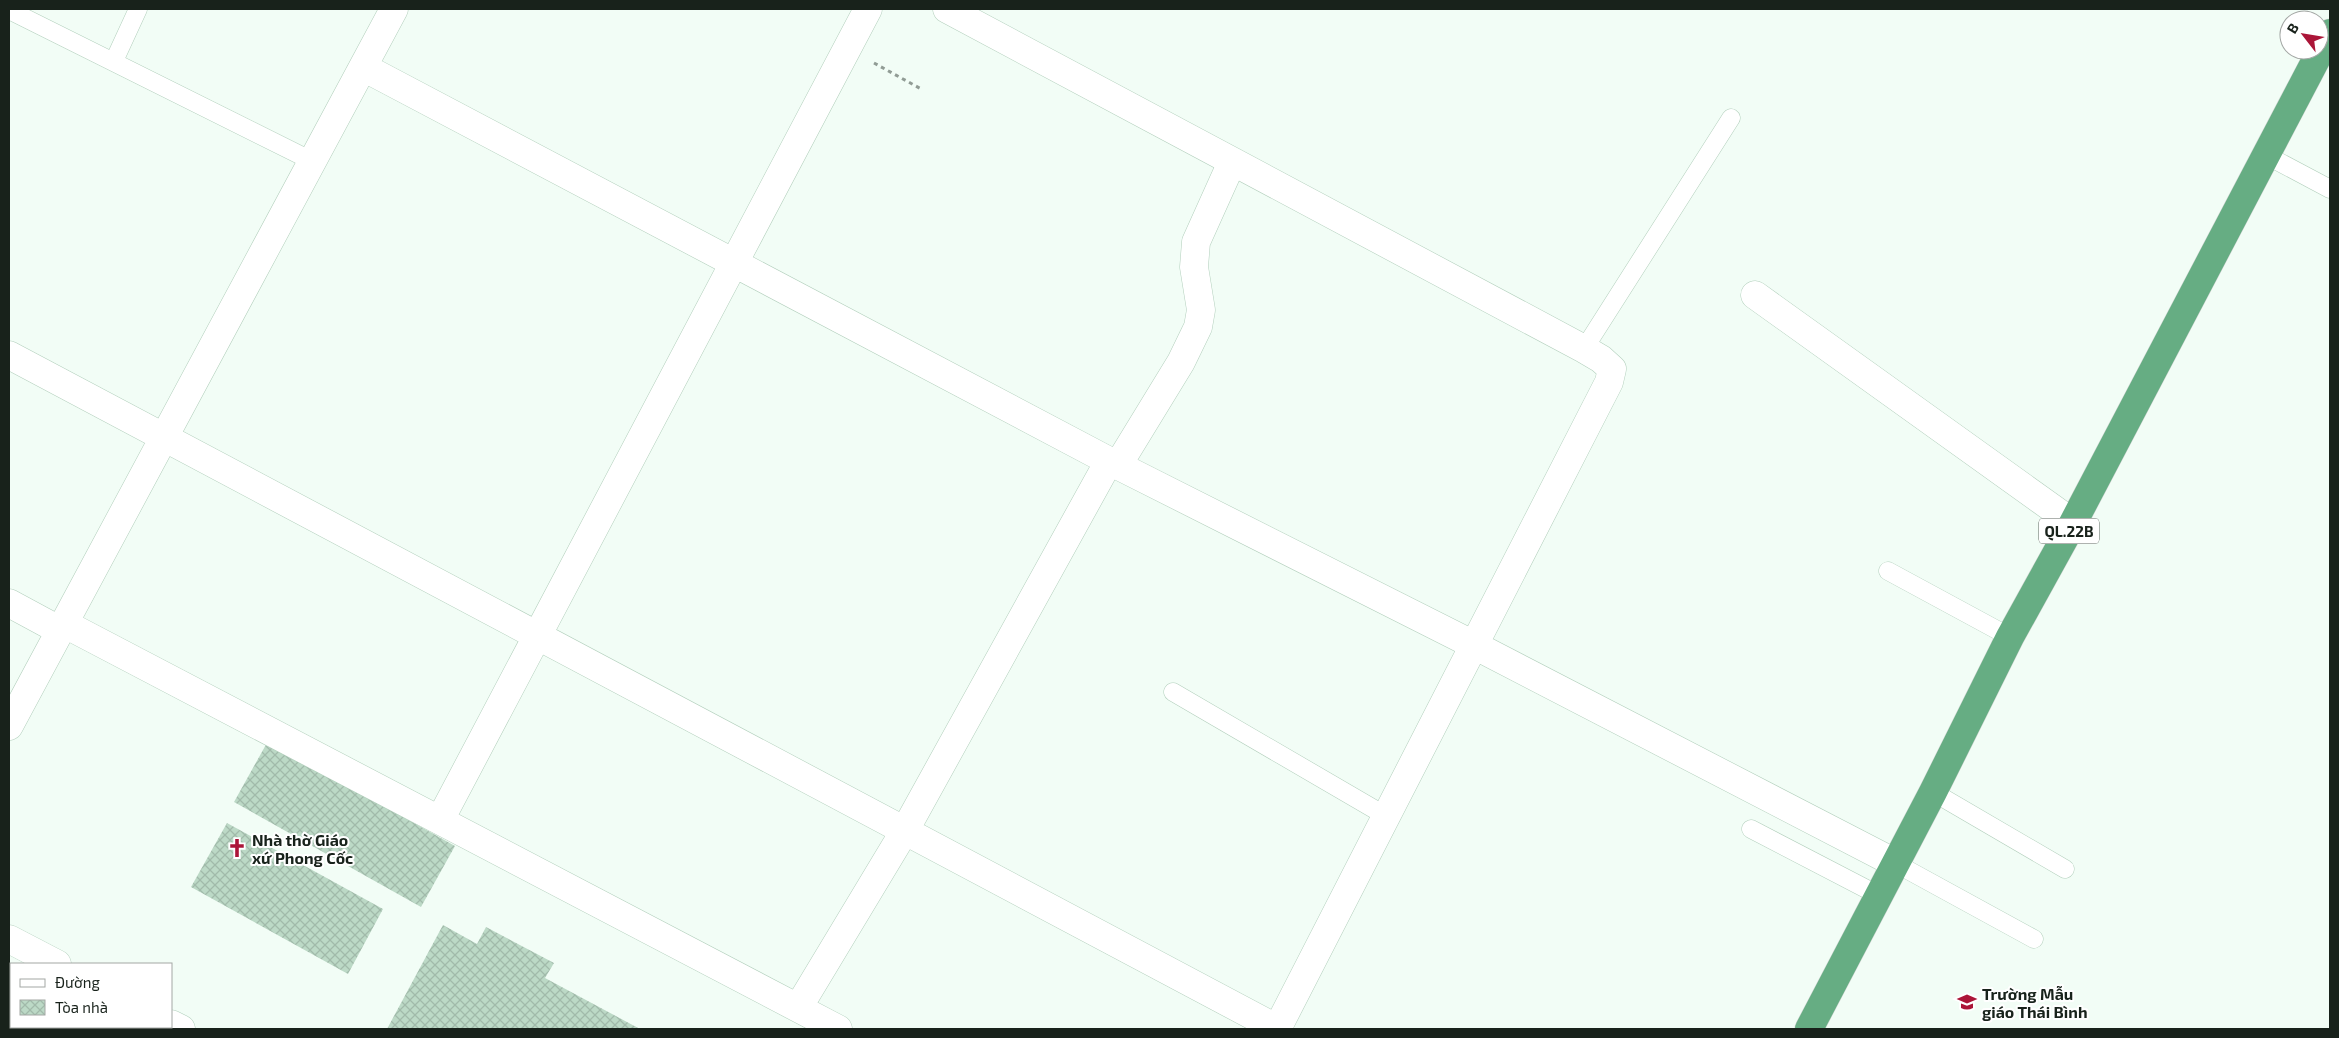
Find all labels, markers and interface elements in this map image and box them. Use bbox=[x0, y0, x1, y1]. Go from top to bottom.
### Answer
north arrow bbox=[2279, 10, 2329, 60]
text: B bbox=[2283, 20, 2302, 36]
road number: QL.22B bbox=[2039, 518, 2099, 544]
place label: Nhà thờ Giáo xứ Phong Cốc bbox=[252, 830, 353, 867]
church icon: Nhà thờ Giáo xứ Phong Cốc bbox=[226, 837, 248, 859]
legend bbox=[10, 963, 172, 1028]
text: Đường bbox=[55, 973, 100, 991]
place label: Trường Mẫu giáo Thái Bình bbox=[1982, 984, 2088, 1021]
school or university icon: Trường Mẫu giáo Thái Bình bbox=[1956, 991, 1978, 1013]
text: Tòa nhà bbox=[55, 998, 108, 1016]

